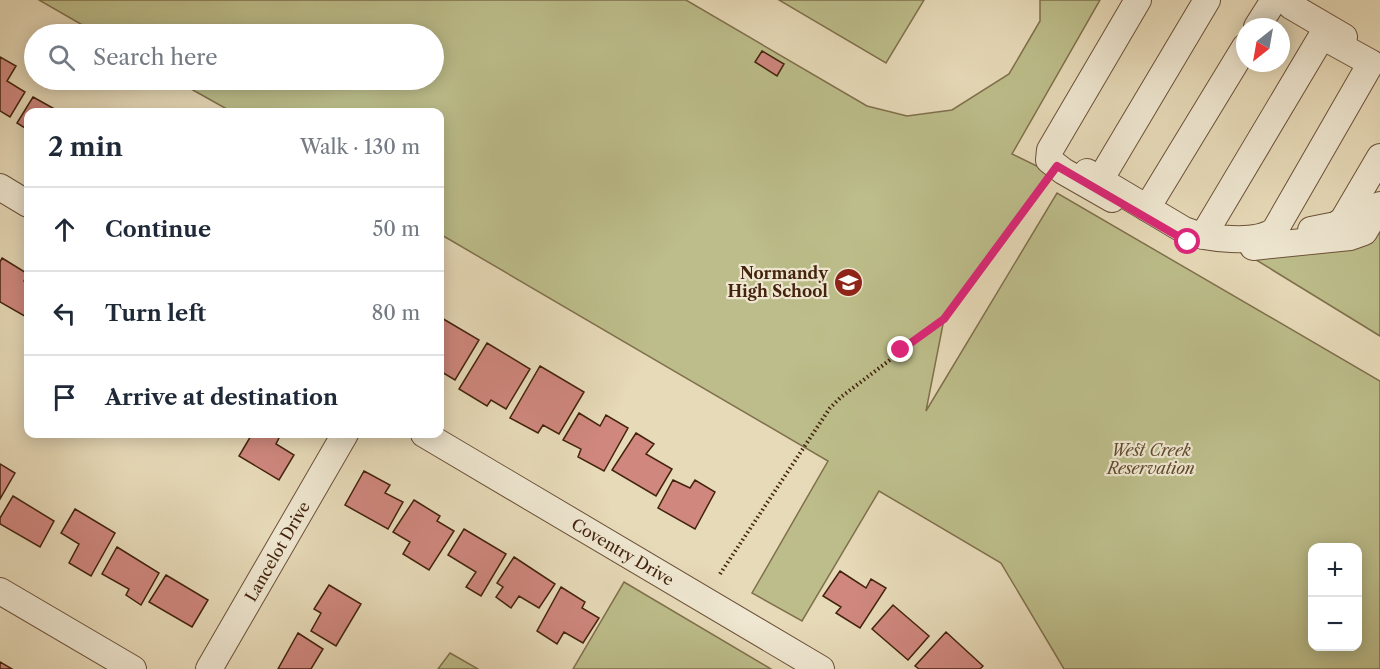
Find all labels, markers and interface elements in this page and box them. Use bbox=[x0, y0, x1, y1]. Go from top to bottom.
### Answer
north arrow bbox=[1236, 18, 1290, 72]
search box bbox=[24, 24, 444, 90]
icon: search bbox=[45, 41, 78, 74]
text: Search here bbox=[93, 44, 218, 71]
text: 2 min bbox=[48, 131, 123, 163]
text: Walk · 130 m bbox=[300, 135, 420, 159]
icon: ahead bbox=[48, 213, 81, 246]
text: Continue bbox=[105, 216, 211, 243]
text: 50 m bbox=[373, 217, 420, 241]
route start bbox=[1174, 228, 1200, 254]
place label: Normandy High School bbox=[727, 263, 829, 301]
school or university icon: Normandy High School bbox=[833, 266, 865, 298]
icon: left bbox=[48, 297, 81, 330]
text: Turn left bbox=[105, 300, 206, 327]
text: 80 m bbox=[372, 301, 420, 325]
route end bbox=[887, 336, 913, 362]
icon: arrive bbox=[48, 381, 81, 414]
text: Arrive at destination bbox=[105, 384, 338, 411]
park label: West Creek Reservation bbox=[1105, 440, 1195, 478]
street label: Lancelot Drive bbox=[240, 498, 314, 605]
street label: Coventry Drive bbox=[568, 514, 678, 590]
map controls bbox=[1308, 543, 1362, 651]
button: + bbox=[1308, 543, 1362, 597]
button: − bbox=[1308, 597, 1362, 651]

